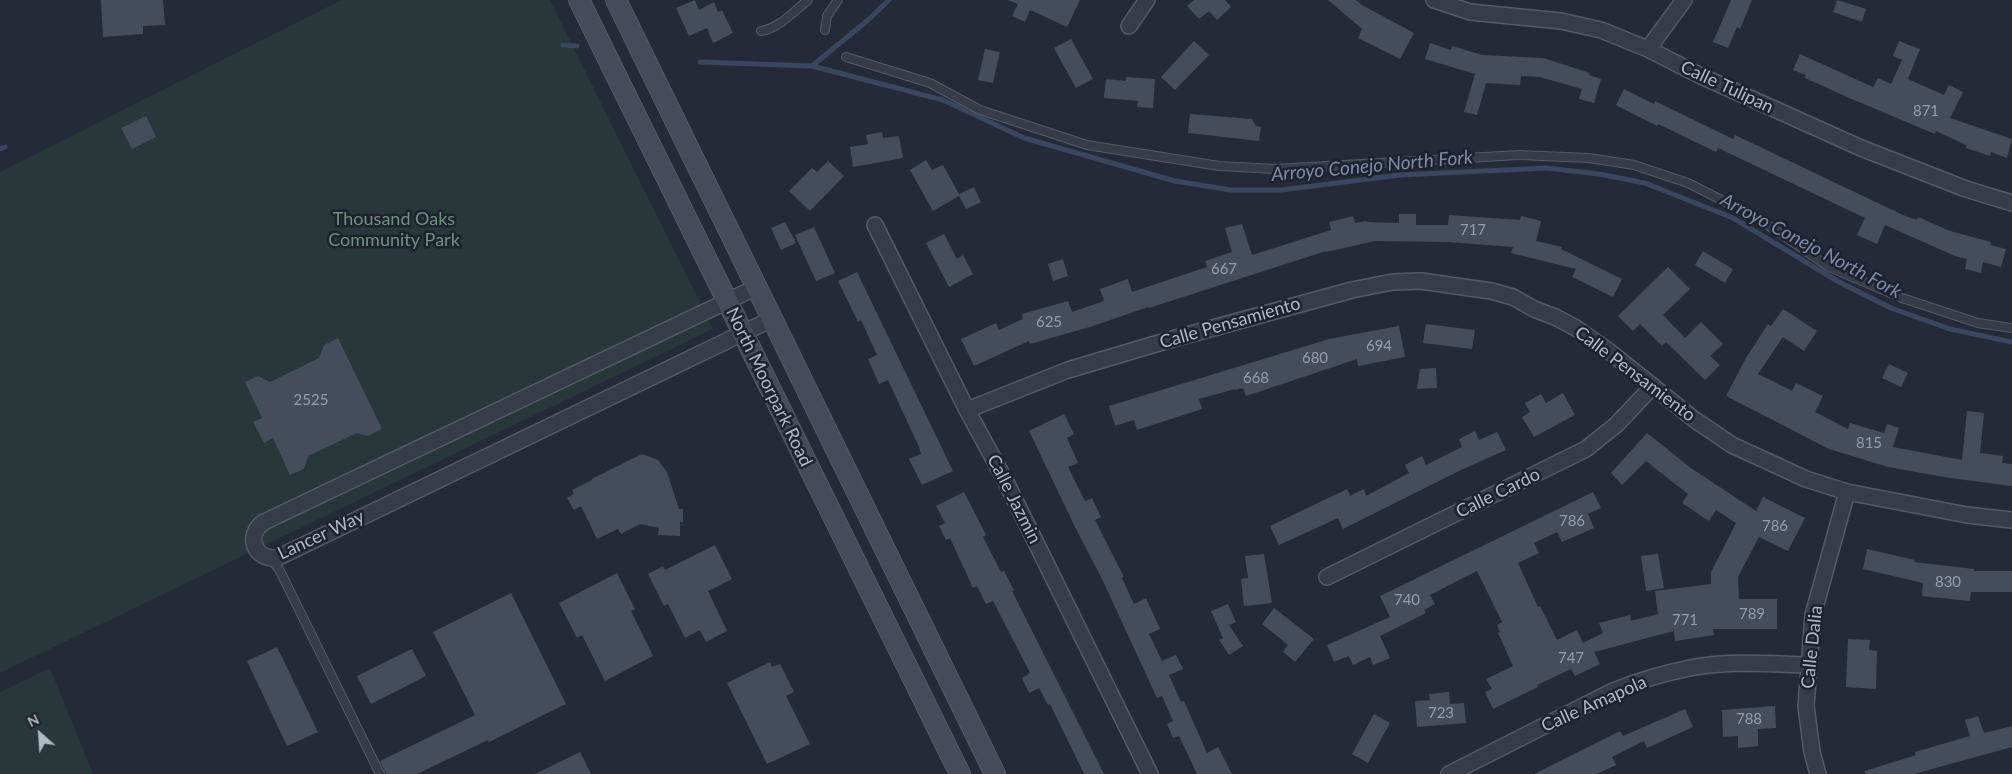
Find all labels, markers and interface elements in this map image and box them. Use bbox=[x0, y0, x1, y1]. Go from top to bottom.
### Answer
street label: Calle Tulipan bbox=[1677, 56, 1777, 118]
house number: 871 bbox=[1913, 102, 1939, 120]
water label: Arroyo Conejo North Fork bbox=[1270, 146, 1474, 186]
water label: Arroyo Conejo North Fork bbox=[1716, 189, 1906, 303]
park label: Thousand Oaks Community Park bbox=[328, 208, 460, 250]
house number: 717 bbox=[1460, 221, 1486, 239]
house number: 667 bbox=[1211, 260, 1237, 278]
street label: Calle Pensamiento bbox=[1157, 293, 1303, 353]
street label: North Moorpark Road bbox=[721, 304, 817, 470]
house number: 625 bbox=[1036, 313, 1062, 331]
street label: Calle Pensamiento bbox=[1570, 322, 1700, 426]
house number: 694 bbox=[1366, 337, 1392, 355]
house number: 680 bbox=[1302, 349, 1328, 367]
house number: 668 bbox=[1243, 369, 1269, 387]
house number: 2525 bbox=[294, 391, 328, 409]
house number: 815 bbox=[1856, 434, 1882, 452]
street label: Calle Jazmin bbox=[982, 451, 1046, 547]
street label: Calle Cardo bbox=[1452, 463, 1544, 523]
street label: Lancer Way bbox=[274, 506, 368, 564]
house number: 786 bbox=[1559, 512, 1585, 530]
house number: 786 bbox=[1762, 517, 1788, 535]
house number: 830 bbox=[1935, 573, 1961, 591]
house number: 740 bbox=[1394, 591, 1420, 609]
street label: Calle Dalia bbox=[1797, 604, 1827, 690]
house number: 789 bbox=[1739, 605, 1765, 623]
house number: 771 bbox=[1672, 611, 1698, 629]
house number: 747 bbox=[1558, 649, 1584, 667]
street label: Calle Amapola bbox=[1538, 671, 1650, 737]
house number: 723 bbox=[1428, 704, 1454, 722]
north arrow bbox=[15, 709, 65, 759]
text: N bbox=[25, 710, 42, 730]
house number: 788 bbox=[1736, 710, 1762, 728]

